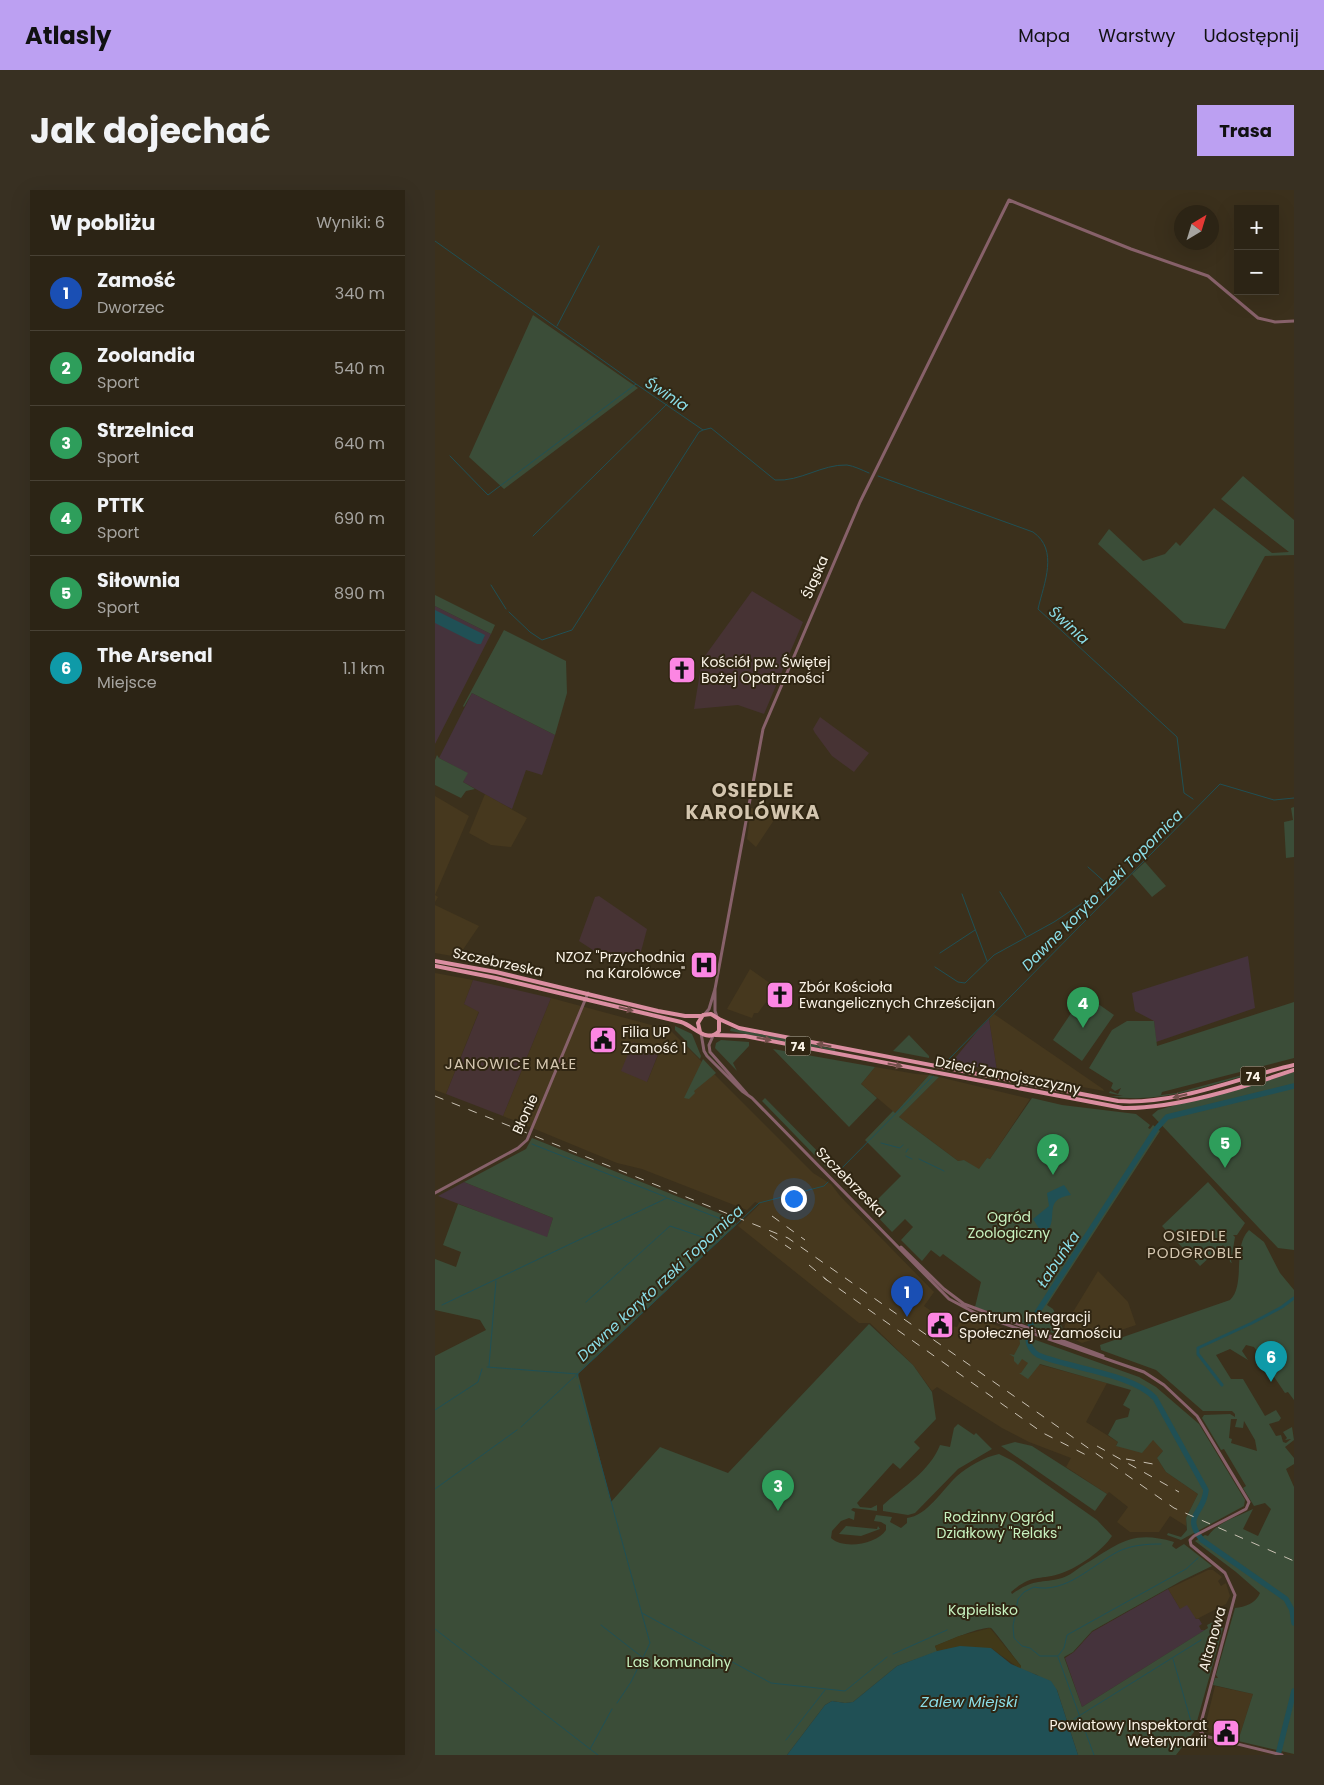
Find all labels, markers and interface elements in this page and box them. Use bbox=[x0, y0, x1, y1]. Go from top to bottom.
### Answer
text: Atlasly bbox=[25, 19, 111, 52]
text: Mapa bbox=[1018, 23, 1070, 48]
text: Warstwy bbox=[1098, 23, 1175, 48]
text: Udostępnij bbox=[1203, 23, 1299, 48]
button: Trasa bbox=[1197, 105, 1294, 156]
text: Jak dojechać bbox=[30, 106, 271, 155]
north arrow bbox=[1174, 205, 1219, 250]
map controls bbox=[1234, 205, 1279, 295]
button: + bbox=[1234, 205, 1279, 250]
text: W pobliżu bbox=[50, 208, 155, 237]
text: Wyniki: 6 bbox=[316, 211, 385, 234]
button: − bbox=[1234, 250, 1279, 295]
text: Zamość bbox=[97, 267, 176, 294]
text: 1 bbox=[63, 282, 69, 305]
text: 340 m bbox=[335, 282, 385, 305]
text: Dworzec bbox=[97, 296, 165, 319]
text: Zoolandia bbox=[97, 342, 195, 369]
text: 2 bbox=[61, 357, 71, 380]
text: 540 m bbox=[334, 357, 385, 380]
text: Sport bbox=[97, 371, 139, 394]
water label: Świnia bbox=[641, 372, 693, 416]
text: Strzelnica bbox=[97, 417, 194, 444]
text: 3 bbox=[61, 432, 71, 455]
text: 640 m bbox=[334, 432, 385, 455]
text: Sport bbox=[97, 446, 139, 469]
text: PTTK bbox=[97, 492, 145, 519]
text: 4 bbox=[61, 507, 71, 530]
text: 690 m bbox=[334, 507, 385, 530]
text: Sport bbox=[97, 521, 139, 544]
street label: Śląska bbox=[797, 552, 833, 602]
text: Siłownia bbox=[97, 567, 180, 594]
text: 5 bbox=[61, 582, 71, 605]
text: 890 m bbox=[334, 582, 385, 605]
text: Sport bbox=[97, 596, 139, 619]
water label: Świnia bbox=[1044, 601, 1094, 649]
text: The Arsenal bbox=[97, 642, 213, 669]
place label: Kościół pw. Świętej Bożej Opatrzności bbox=[701, 652, 831, 688]
church icon: Kościół pw. Świętej Bożej Opatrzności bbox=[667, 655, 697, 685]
text: 6 bbox=[61, 657, 71, 680]
text: 1.1 km bbox=[342, 657, 385, 680]
text: Miejsce bbox=[97, 671, 157, 694]
district label: OSIEDLE KAROLÓWKA bbox=[686, 777, 820, 826]
water label: Dawne koryto rzeki Topornica bbox=[1017, 805, 1187, 975]
street label: Szczebrzeska bbox=[451, 943, 545, 981]
place label: NZOZ "Przychodnia na Karolówce" bbox=[556, 947, 685, 983]
hospital icon: NZOZ "Przychodnia na Karolówce" bbox=[689, 950, 719, 980]
place label: Zbór Kościoła Ewangelicznych Chrześcijan bbox=[799, 977, 995, 1013]
church icon: Zbór Kościoła Ewangelicznych Chrześcijan bbox=[765, 980, 795, 1010]
pin: 4 bbox=[1067, 987, 1099, 1028]
one-way arrow bbox=[619, 1005, 634, 1013]
place label: Filia UP Zamość 1 bbox=[622, 1022, 686, 1058]
public building icon: Filia UP Zamość 1 bbox=[588, 1025, 618, 1055]
one-way arrow bbox=[756, 1035, 771, 1043]
road number: 74 bbox=[785, 1036, 811, 1056]
one-way arrow bbox=[816, 1040, 832, 1048]
street label: Dzieci Zamojszczyzny bbox=[934, 1051, 1082, 1099]
district label: JANOWICE MAŁE bbox=[445, 1053, 577, 1074]
one-way arrow bbox=[887, 1061, 903, 1069]
road number: 74 bbox=[1241, 1066, 1265, 1086]
street label: Błonie bbox=[507, 1090, 543, 1137]
one-way arrow bbox=[1173, 1092, 1188, 1100]
pin: 5 bbox=[1209, 1127, 1241, 1168]
pin: 2 bbox=[1037, 1134, 1069, 1175]
street label: Szczebrzeska bbox=[811, 1142, 891, 1222]
your location bbox=[781, 1186, 807, 1212]
water label: Dawne koryto rzeki Topornica bbox=[572, 1200, 748, 1366]
park label: Ogród Zoologiczny bbox=[968, 1207, 1050, 1243]
district label: OSIEDLE PODGROBLE bbox=[1147, 1225, 1243, 1263]
water label: Łabuńka bbox=[1031, 1227, 1085, 1291]
pin: 1 bbox=[891, 1276, 923, 1317]
place label: Centrum Integracji Społecznej w Zamościu bbox=[959, 1307, 1121, 1343]
public building icon: Centrum Integracji Społecznej w Zamościu bbox=[925, 1310, 955, 1340]
pin: 6 bbox=[1255, 1341, 1287, 1382]
pin: 3 bbox=[762, 1470, 794, 1511]
park label: Rodzinny Ogród Działkowy "Relaks" bbox=[937, 1507, 1061, 1543]
park label: Kąpielisko bbox=[948, 1600, 1018, 1620]
street label: Altanowa bbox=[1193, 1604, 1231, 1674]
park label: Las komunalny bbox=[627, 1652, 732, 1672]
water label: Zalew Miejski bbox=[920, 1691, 1018, 1712]
place label: Powiatowy Inspektorat Weterynarii bbox=[1049, 1715, 1207, 1751]
public building icon: Powiatowy Inspektorat Weterynarii bbox=[1211, 1718, 1241, 1748]

